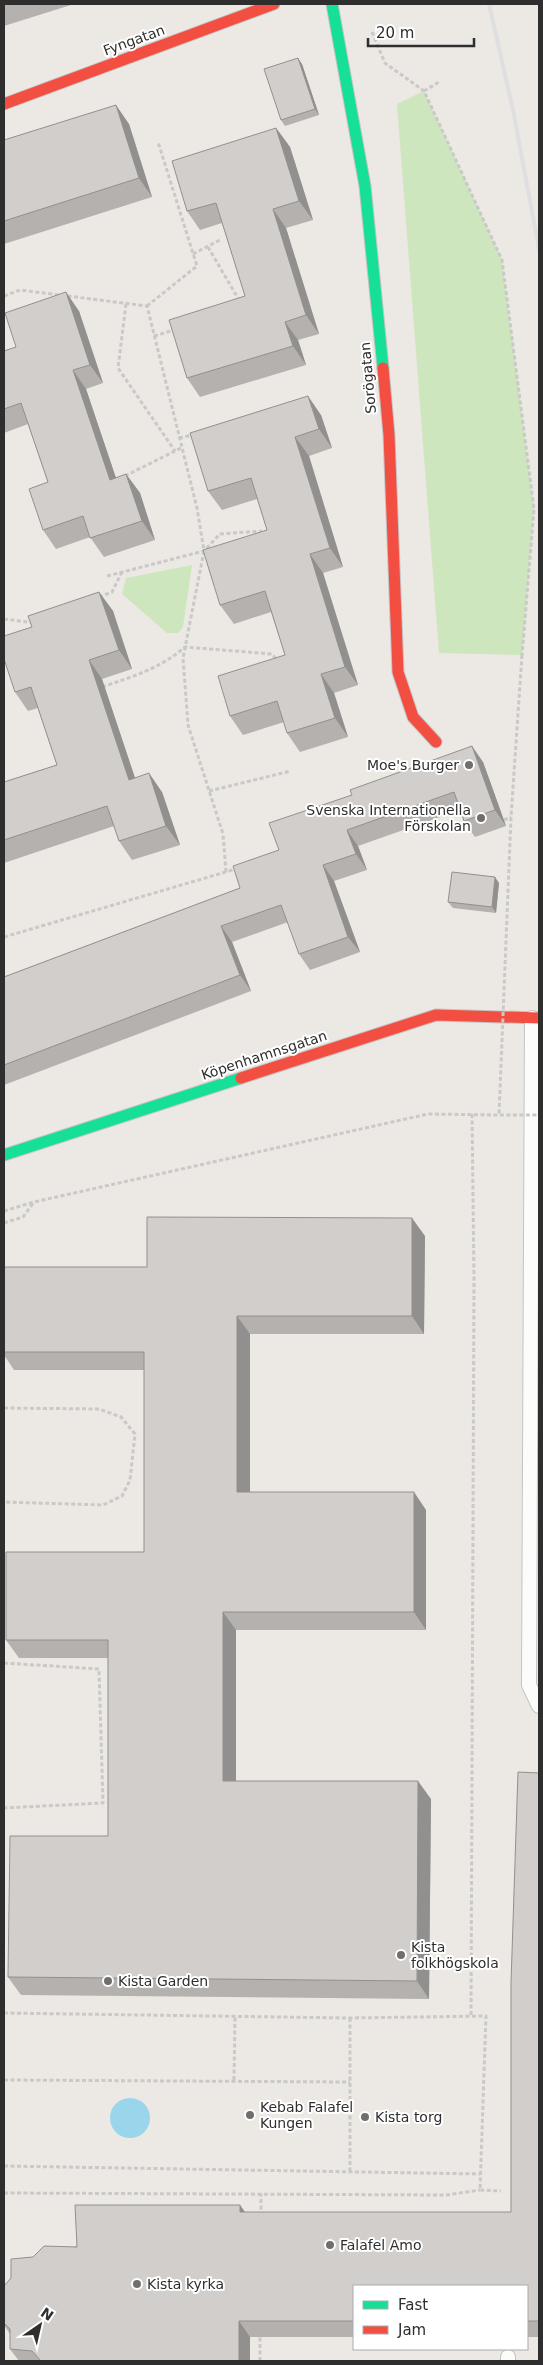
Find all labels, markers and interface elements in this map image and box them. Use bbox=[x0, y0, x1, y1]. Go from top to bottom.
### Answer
scale bar bbox=[368, 15, 474, 47]
street label: Fyngatan bbox=[101, 21, 167, 59]
text: 20 m bbox=[376, 24, 414, 42]
street label: Sorögatan bbox=[357, 342, 379, 414]
place label: Moe's Burger bbox=[367, 757, 459, 773]
marker: Moe's Burger bbox=[463, 759, 475, 771]
place label: Svenska Internationella Förskolan bbox=[306, 802, 471, 834]
marker: Svenska Internationella Förskolan bbox=[475, 812, 487, 824]
street label: Köpenhamnsgatan bbox=[199, 1027, 329, 1083]
place label: Kista folkhögskola bbox=[411, 1939, 499, 1971]
marker: Kista folkhögskola bbox=[395, 1949, 407, 1961]
place label: Kista Garden bbox=[118, 1973, 208, 1989]
marker: Kista Garden bbox=[102, 1975, 114, 1987]
place label: Kebab Falafel Kungen bbox=[260, 2099, 353, 2131]
marker: Kebab Falafel Kungen bbox=[244, 2109, 256, 2121]
place label: Kista torg bbox=[375, 2109, 442, 2125]
marker: Kista torg bbox=[359, 2111, 371, 2123]
place label: Falafel Amo bbox=[340, 2237, 421, 2253]
marker: Falafel Amo bbox=[324, 2239, 336, 2251]
place label: Kista kyrka bbox=[147, 2276, 224, 2292]
marker: Kista kyrka bbox=[131, 2278, 143, 2290]
legend bbox=[353, 2285, 528, 2350]
text: Fast bbox=[398, 2296, 428, 2314]
north arrow bbox=[15, 2300, 65, 2350]
text: N bbox=[38, 2304, 57, 2324]
text: Jam bbox=[397, 2321, 426, 2339]

